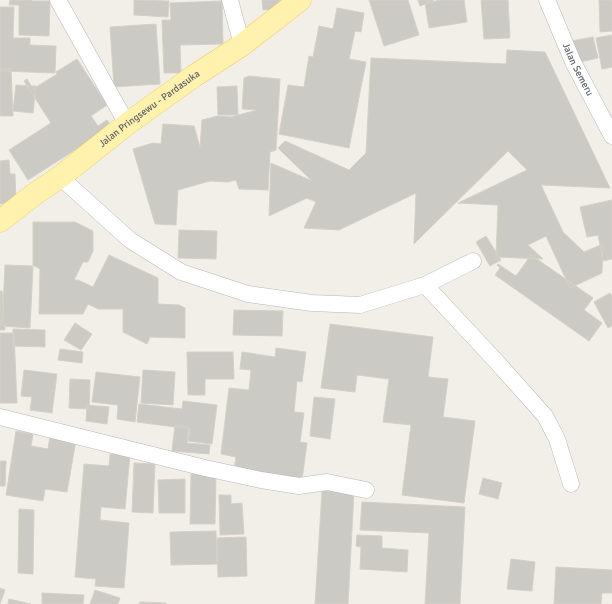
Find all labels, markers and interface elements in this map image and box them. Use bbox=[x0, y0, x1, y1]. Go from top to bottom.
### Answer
street label: Jalan Semeru bbox=[560, 41, 596, 98]
street label: Jalan Pringsewu - Pardasuka bbox=[97, 68, 202, 150]

